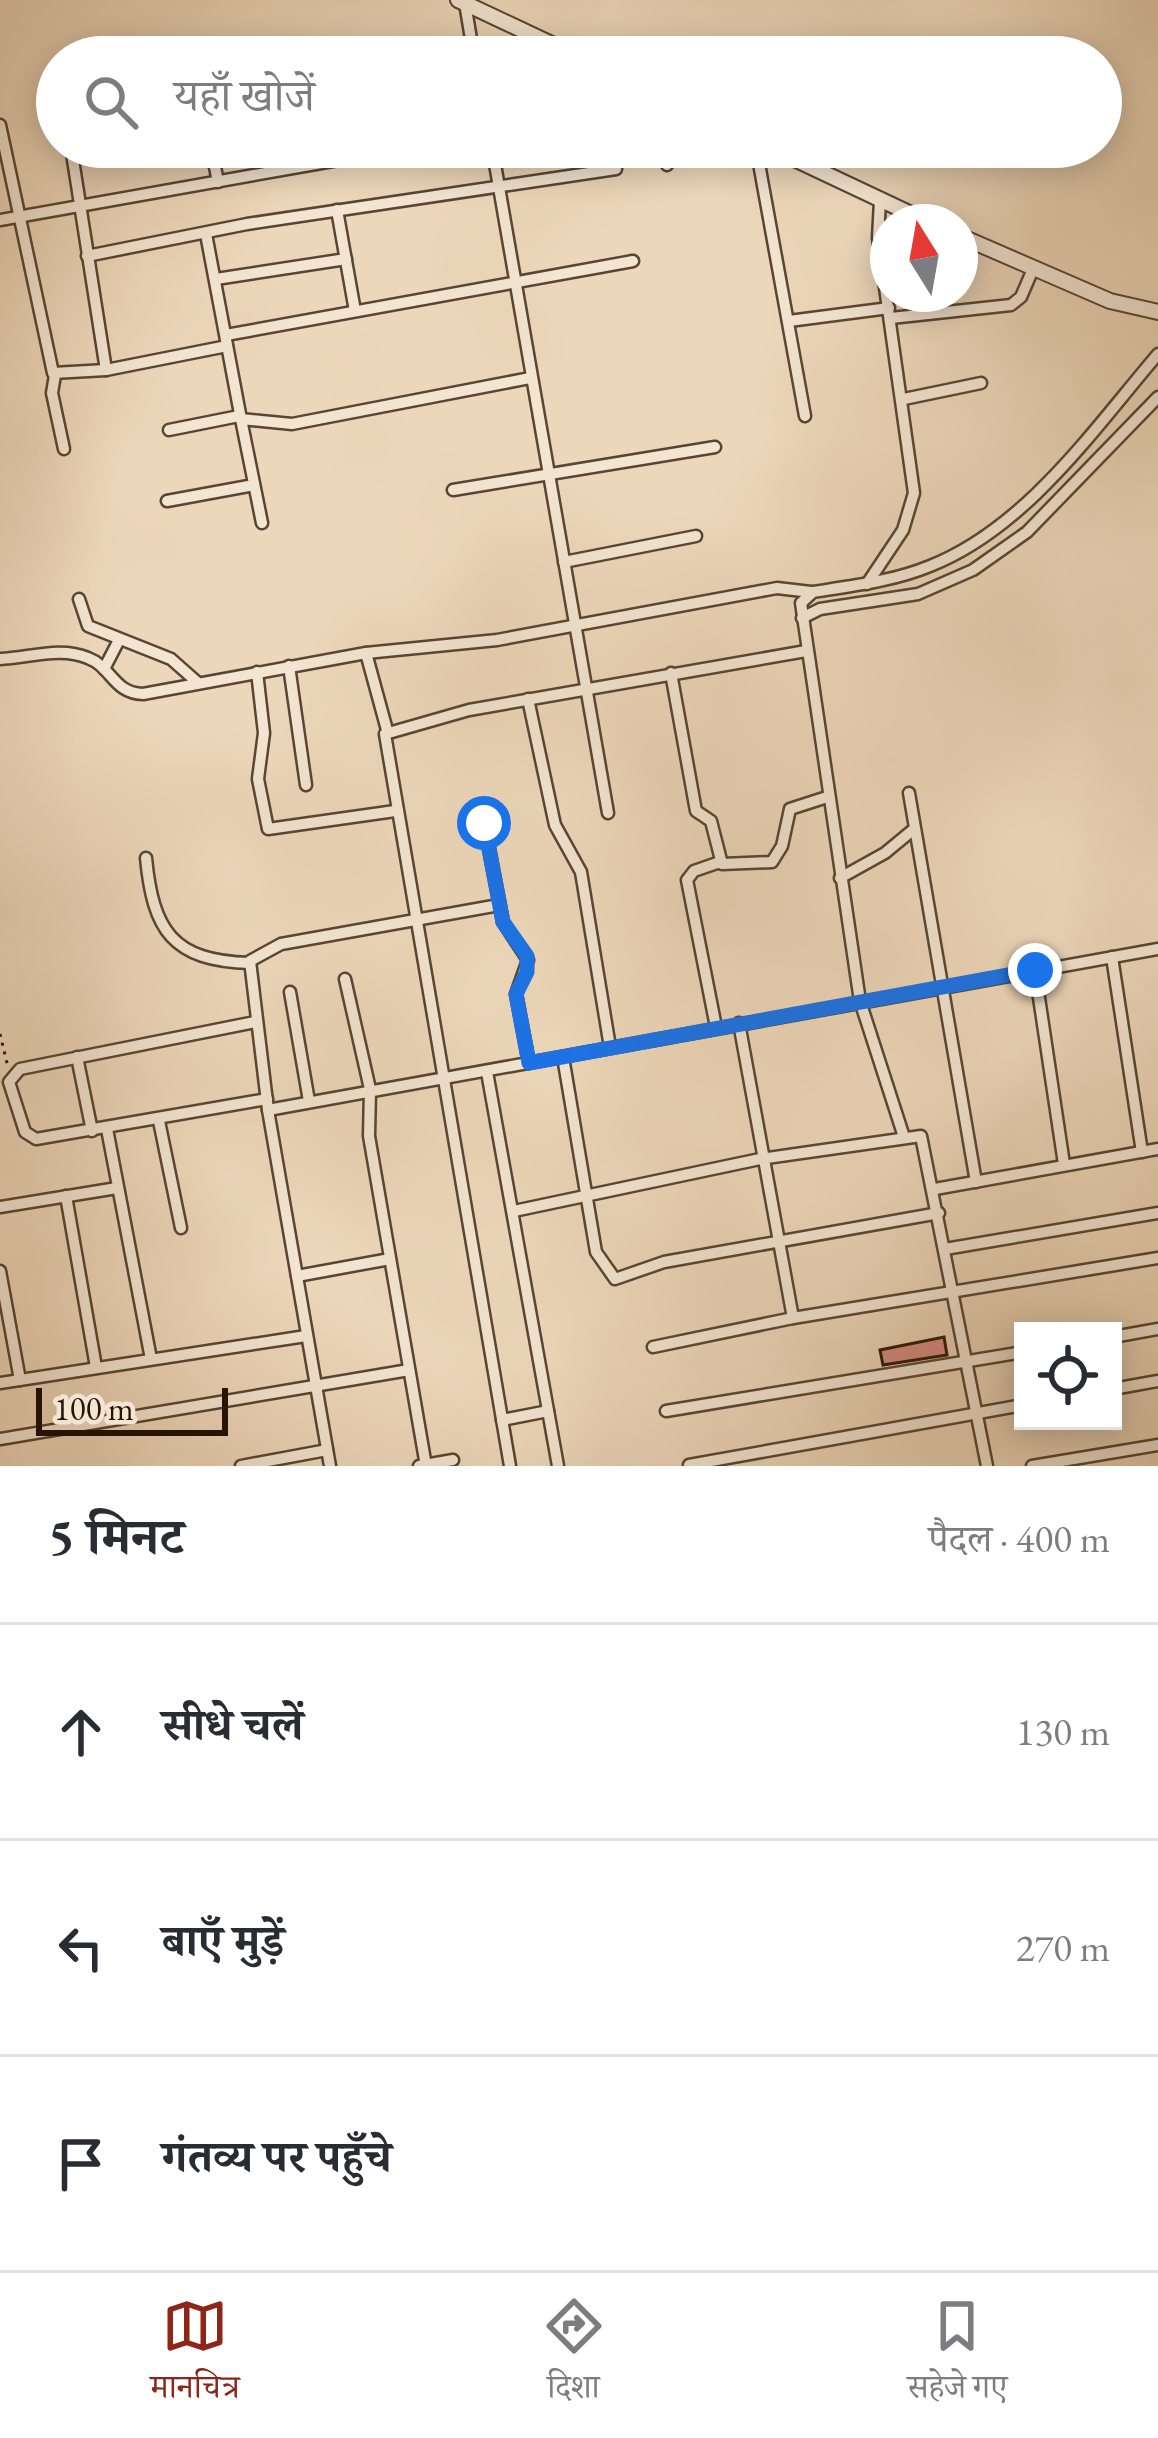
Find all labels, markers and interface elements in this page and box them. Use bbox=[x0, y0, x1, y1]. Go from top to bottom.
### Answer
search box bbox=[36, 36, 1122, 168]
text: यहाँ खोजें bbox=[174, 66, 315, 124]
icon: search bbox=[78, 69, 144, 135]
north arrow bbox=[870, 204, 978, 312]
route start bbox=[457, 796, 511, 850]
route end bbox=[1008, 943, 1062, 997]
map controls bbox=[1014, 1322, 1122, 1430]
button: locate bbox=[1014, 1322, 1122, 1430]
scale bar bbox=[36, 1382, 228, 1435]
text: 100 m bbox=[54, 1387, 134, 1430]
text: 5 मिनट bbox=[48, 1503, 184, 1569]
text: पैदल · 400 m bbox=[929, 1513, 1110, 1564]
text: सीधे चलें bbox=[162, 1695, 303, 1753]
icon: ahead bbox=[48, 1699, 114, 1765]
text: 130 m bbox=[1016, 1706, 1110, 1757]
text: बाएँ मुड़ें bbox=[162, 1911, 284, 1969]
icon: left bbox=[48, 1915, 114, 1981]
text: 270 m bbox=[1016, 1922, 1110, 1973]
text: गंतव्य पर पहुँचे bbox=[162, 2127, 391, 2185]
icon: arrive bbox=[48, 2131, 114, 2197]
tab: मानचित्र bbox=[150, 2293, 240, 2419]
tab: दिशा bbox=[541, 2293, 607, 2419]
tab: सहेजे गए bbox=[907, 2293, 1008, 2419]

